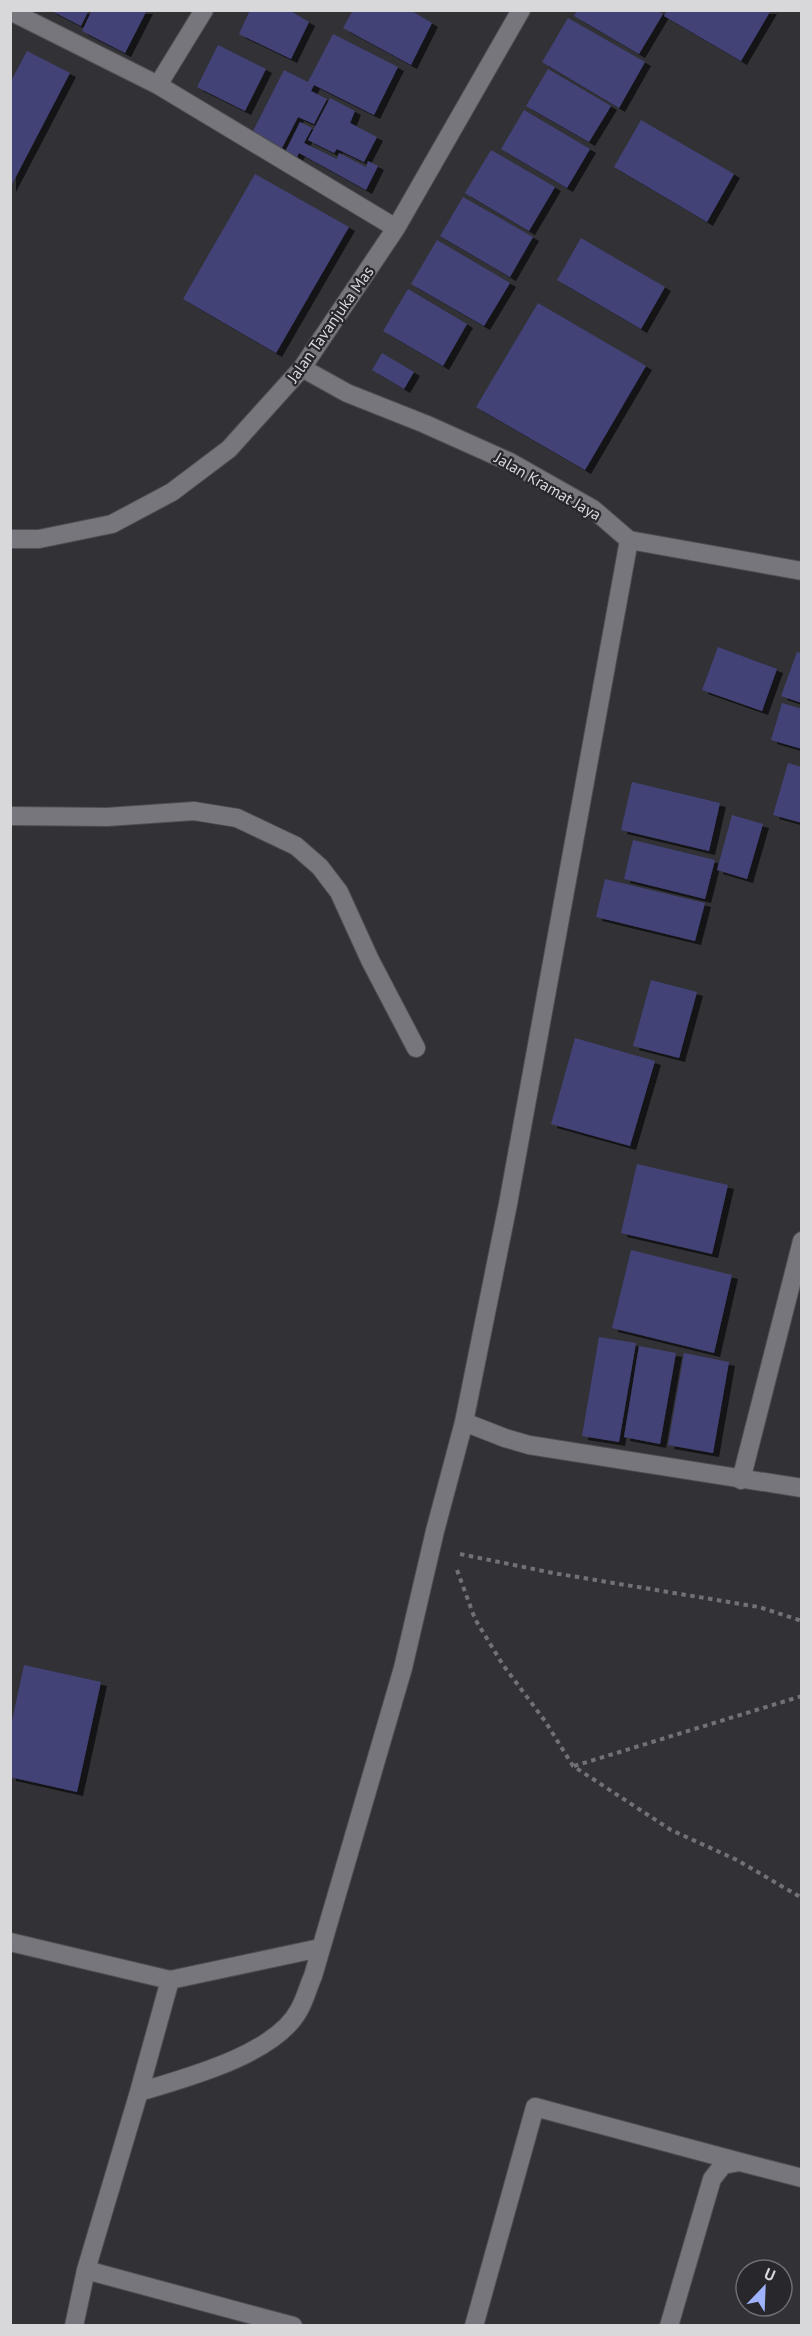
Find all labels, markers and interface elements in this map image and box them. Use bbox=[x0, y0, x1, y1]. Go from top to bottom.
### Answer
street label: Jalan Tavanjuka Mas bbox=[282, 262, 378, 387]
street label: Jalan Kramat Jaya bbox=[490, 447, 605, 525]
north arrow bbox=[734, 2258, 794, 2318]
text: U bbox=[761, 2263, 778, 2285]

